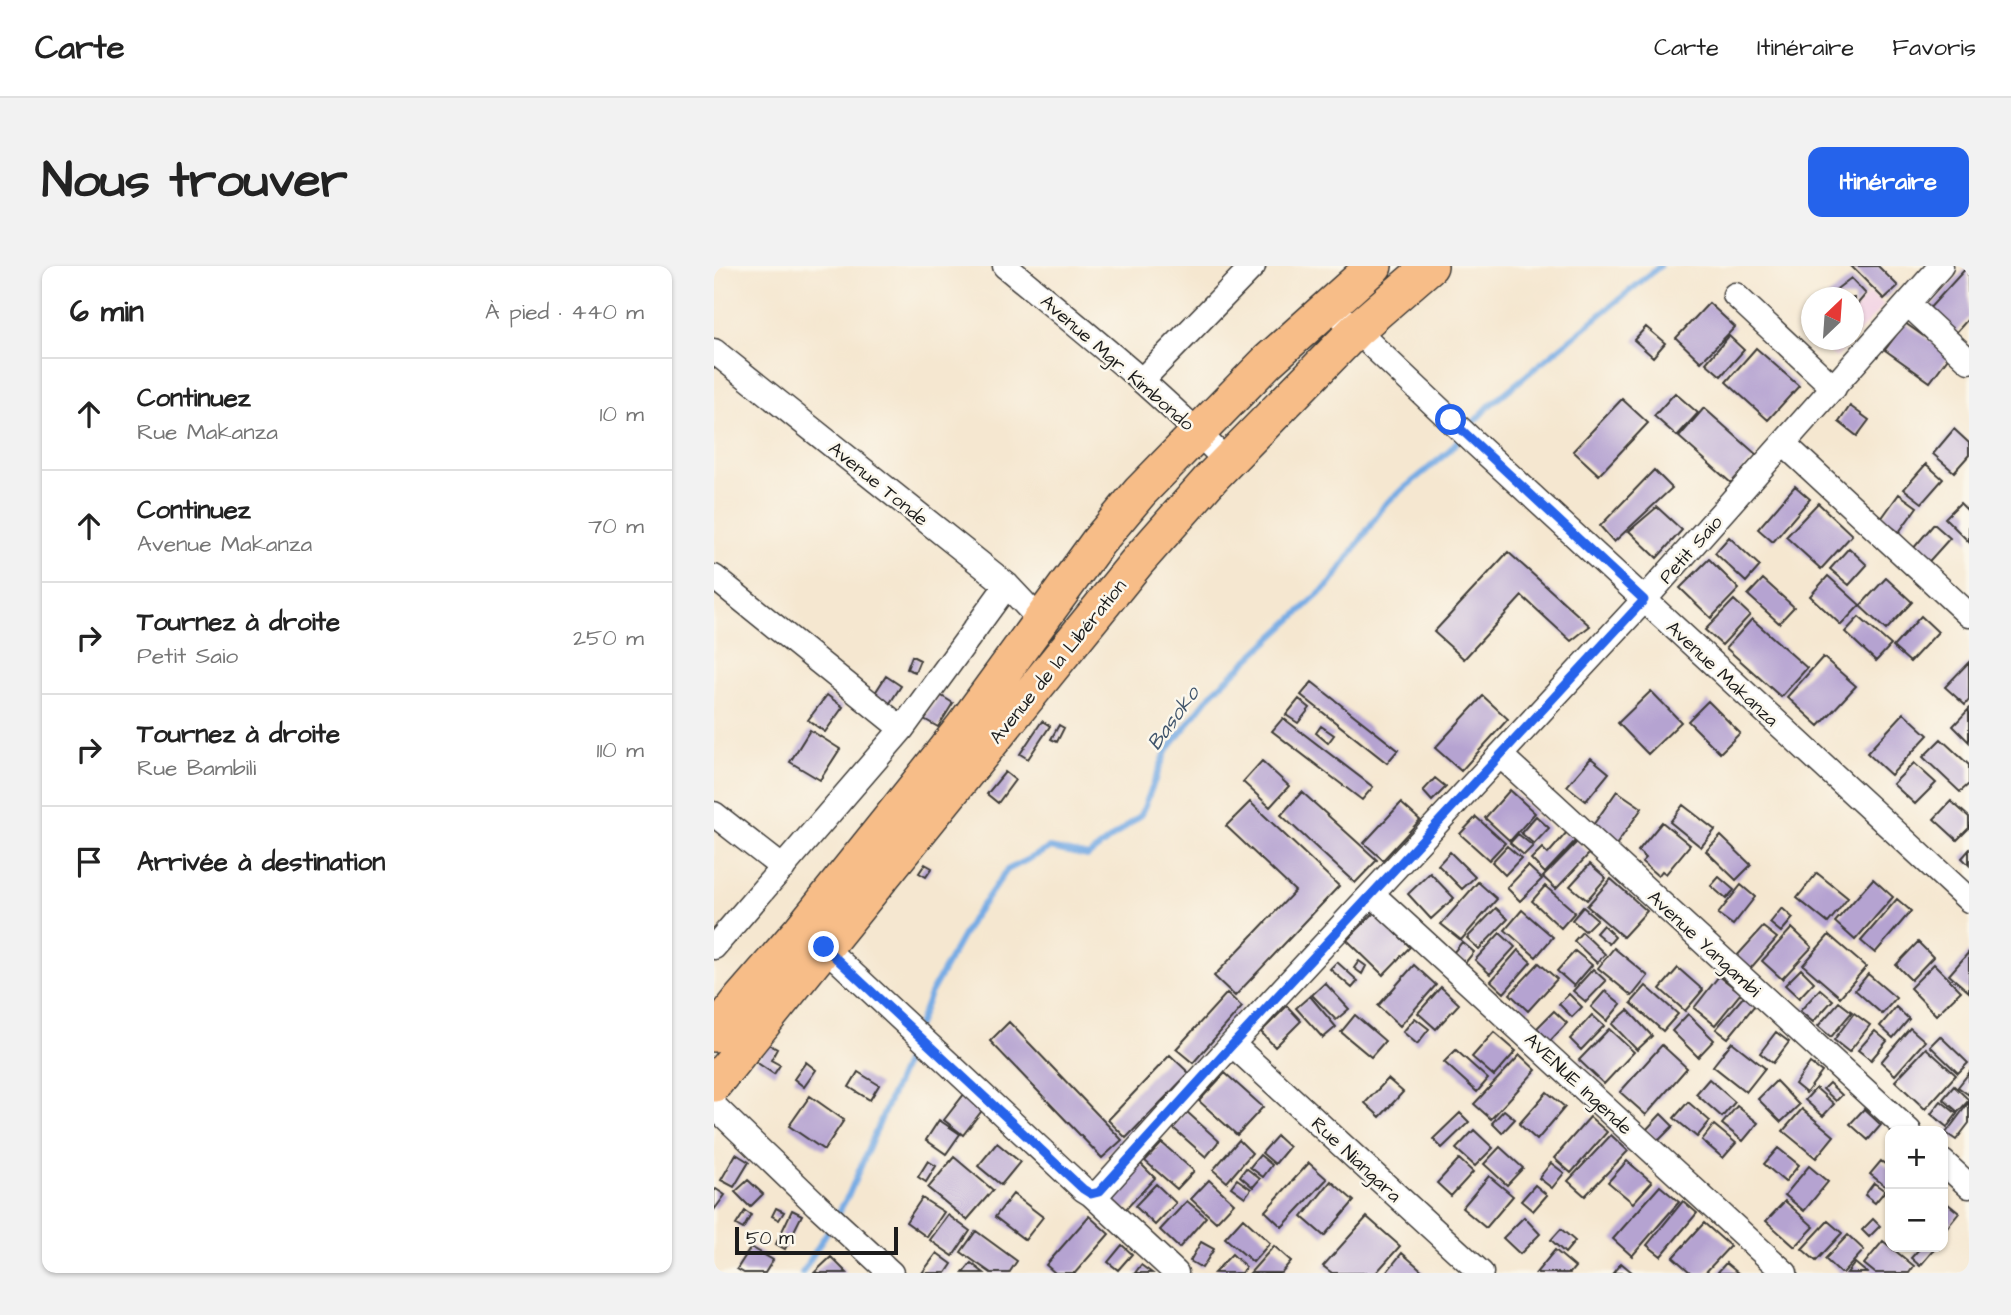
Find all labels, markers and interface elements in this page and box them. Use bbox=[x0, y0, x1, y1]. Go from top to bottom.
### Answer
text: Carte bbox=[35, 25, 125, 71]
text: Carte bbox=[1654, 31, 1719, 65]
text: Itinéraire bbox=[1757, 31, 1854, 65]
text: Favoris bbox=[1892, 31, 1976, 65]
button: Itinéraire bbox=[1808, 147, 1969, 217]
text: Nous trouver bbox=[42, 148, 348, 216]
north arrow bbox=[1801, 287, 1864, 350]
street label: Avenue Mgr. Kimbondo bbox=[1034, 289, 1200, 439]
text: 6 min bbox=[70, 291, 144, 333]
text: À pied · 440 m bbox=[485, 296, 644, 328]
text: Continuez bbox=[137, 380, 251, 416]
icon: ahead bbox=[70, 395, 108, 433]
text: 10 m bbox=[599, 398, 644, 430]
route start bbox=[1435, 404, 1466, 435]
text: Rue Makanza bbox=[137, 416, 278, 448]
street label: Avenue Tonde bbox=[822, 435, 934, 533]
text: Continuez bbox=[137, 492, 251, 528]
icon: ahead bbox=[70, 507, 108, 545]
text: 70 m bbox=[588, 510, 644, 542]
street label: Petit Saio bbox=[1653, 510, 1729, 590]
text: Avenue Makanza bbox=[137, 528, 312, 560]
street label: Avenue de la Libération bbox=[983, 574, 1133, 750]
text: Tournez à droite bbox=[137, 604, 340, 640]
street label: Avenue Makanza bbox=[1660, 615, 1784, 734]
icon: right bbox=[70, 619, 108, 657]
text: 250 m bbox=[573, 622, 644, 654]
text: Petit Saio bbox=[137, 640, 238, 672]
water label: Basoko bbox=[1140, 679, 1208, 756]
text: Tournez à droite bbox=[137, 716, 340, 752]
icon: right bbox=[70, 731, 108, 769]
text: 110 m bbox=[596, 734, 644, 766]
text: Rue Bambili bbox=[137, 752, 256, 784]
icon: arrive bbox=[70, 843, 108, 881]
text: Arrivée à destination bbox=[137, 844, 385, 880]
street label: Avenue Yangambi bbox=[1641, 884, 1767, 1005]
route end bbox=[808, 931, 839, 962]
street label: AVENUE Ingende bbox=[1517, 1027, 1638, 1142]
street label: Rue Niangara bbox=[1304, 1111, 1407, 1210]
map controls bbox=[1885, 1126, 1948, 1252]
button: + bbox=[1885, 1126, 1948, 1189]
button: − bbox=[1885, 1189, 1948, 1252]
scale bar bbox=[735, 1224, 898, 1256]
text: 50 m bbox=[746, 1225, 794, 1252]

